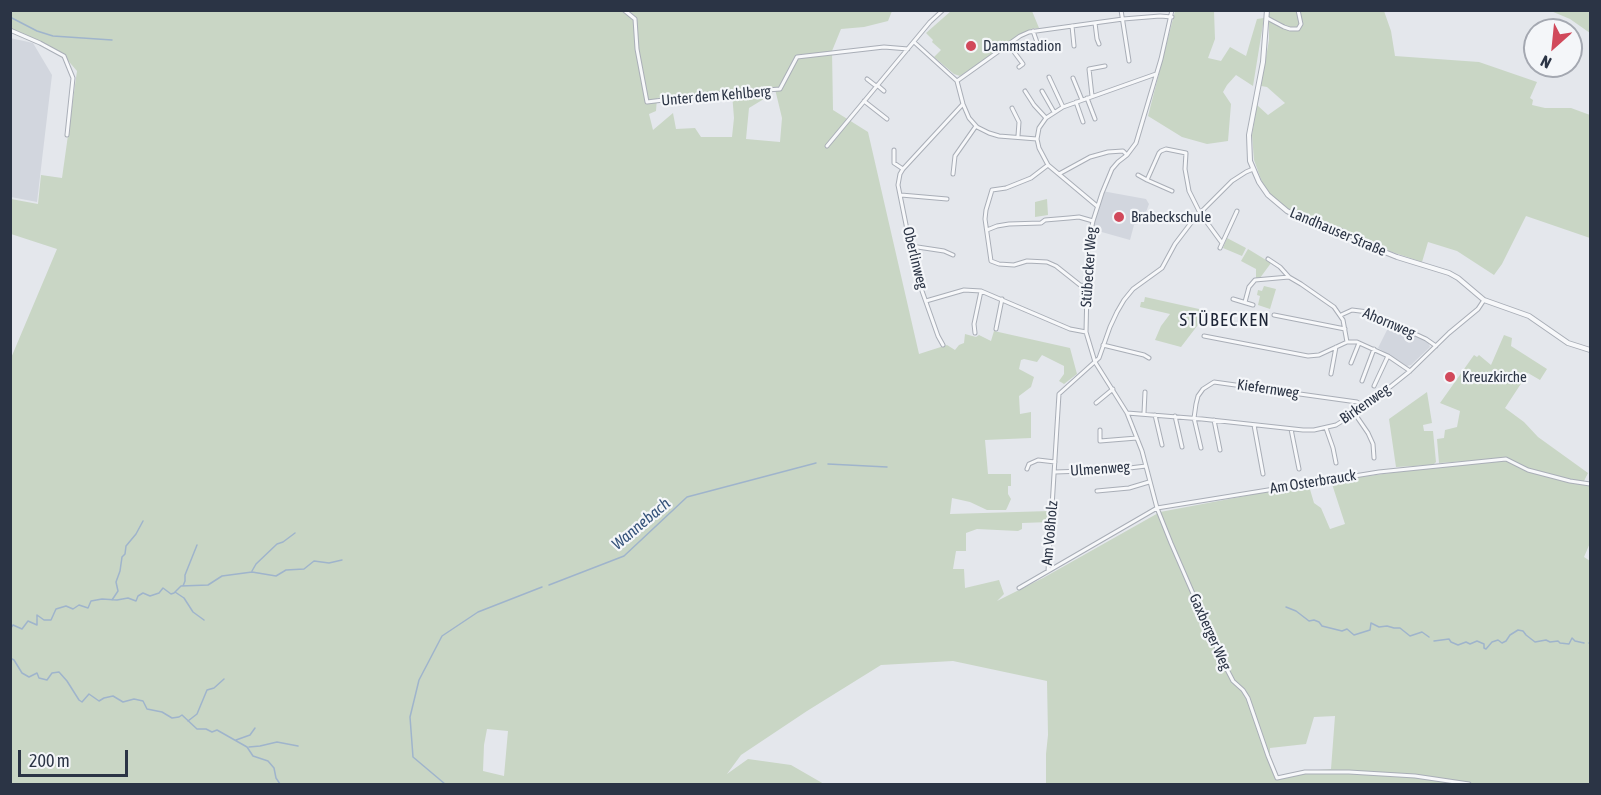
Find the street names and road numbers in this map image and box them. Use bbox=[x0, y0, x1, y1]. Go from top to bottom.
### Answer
street label: Unter dem Kehlberg bbox=[661, 82, 771, 110]
street label: Landhauser Straße bbox=[1287, 204, 1389, 260]
street label: Oberlinweg bbox=[899, 225, 931, 291]
street label: Stübecker Weg bbox=[1077, 226, 1101, 308]
street label: Ahornweg bbox=[1360, 304, 1418, 342]
street label: Kiefernweg bbox=[1236, 376, 1300, 402]
street label: Birkenweg bbox=[1336, 380, 1394, 428]
street label: Ulmenweg bbox=[1070, 458, 1130, 480]
street label: Am Osterbrauck bbox=[1268, 466, 1358, 498]
street label: Am Voßholz bbox=[1038, 500, 1062, 566]
street label: Gaxberger Weg bbox=[1185, 591, 1235, 673]

